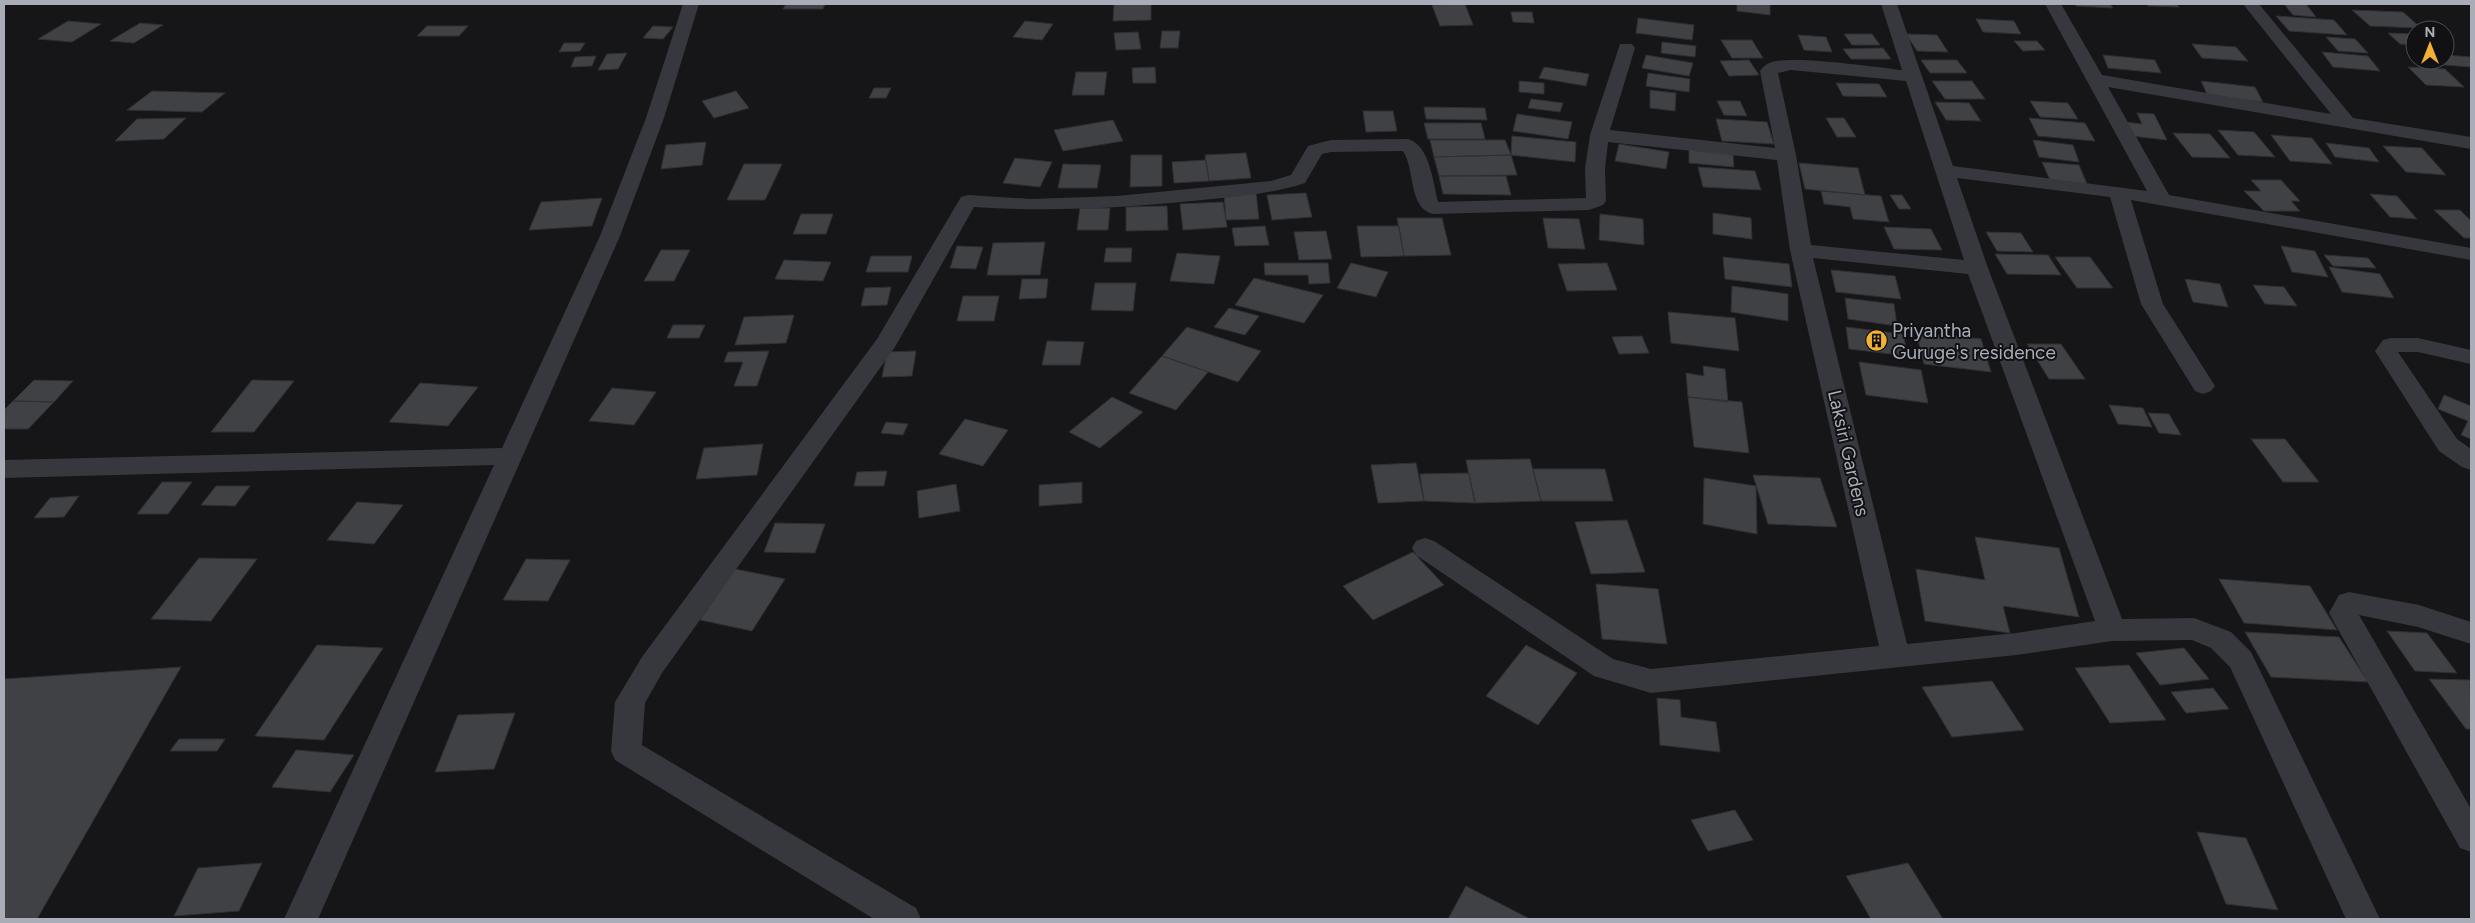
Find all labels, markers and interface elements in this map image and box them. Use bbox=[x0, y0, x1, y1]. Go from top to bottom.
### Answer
north arrow bbox=[2405, 20, 2455, 70]
text: N bbox=[2425, 24, 2435, 41]
place label: Priyantha Guruge's residence bbox=[1892, 319, 2056, 364]
building icon: Priyantha Guruge's residence bbox=[1864, 329, 1888, 353]
street label: Laksiri Gardens bbox=[1823, 388, 1874, 519]

